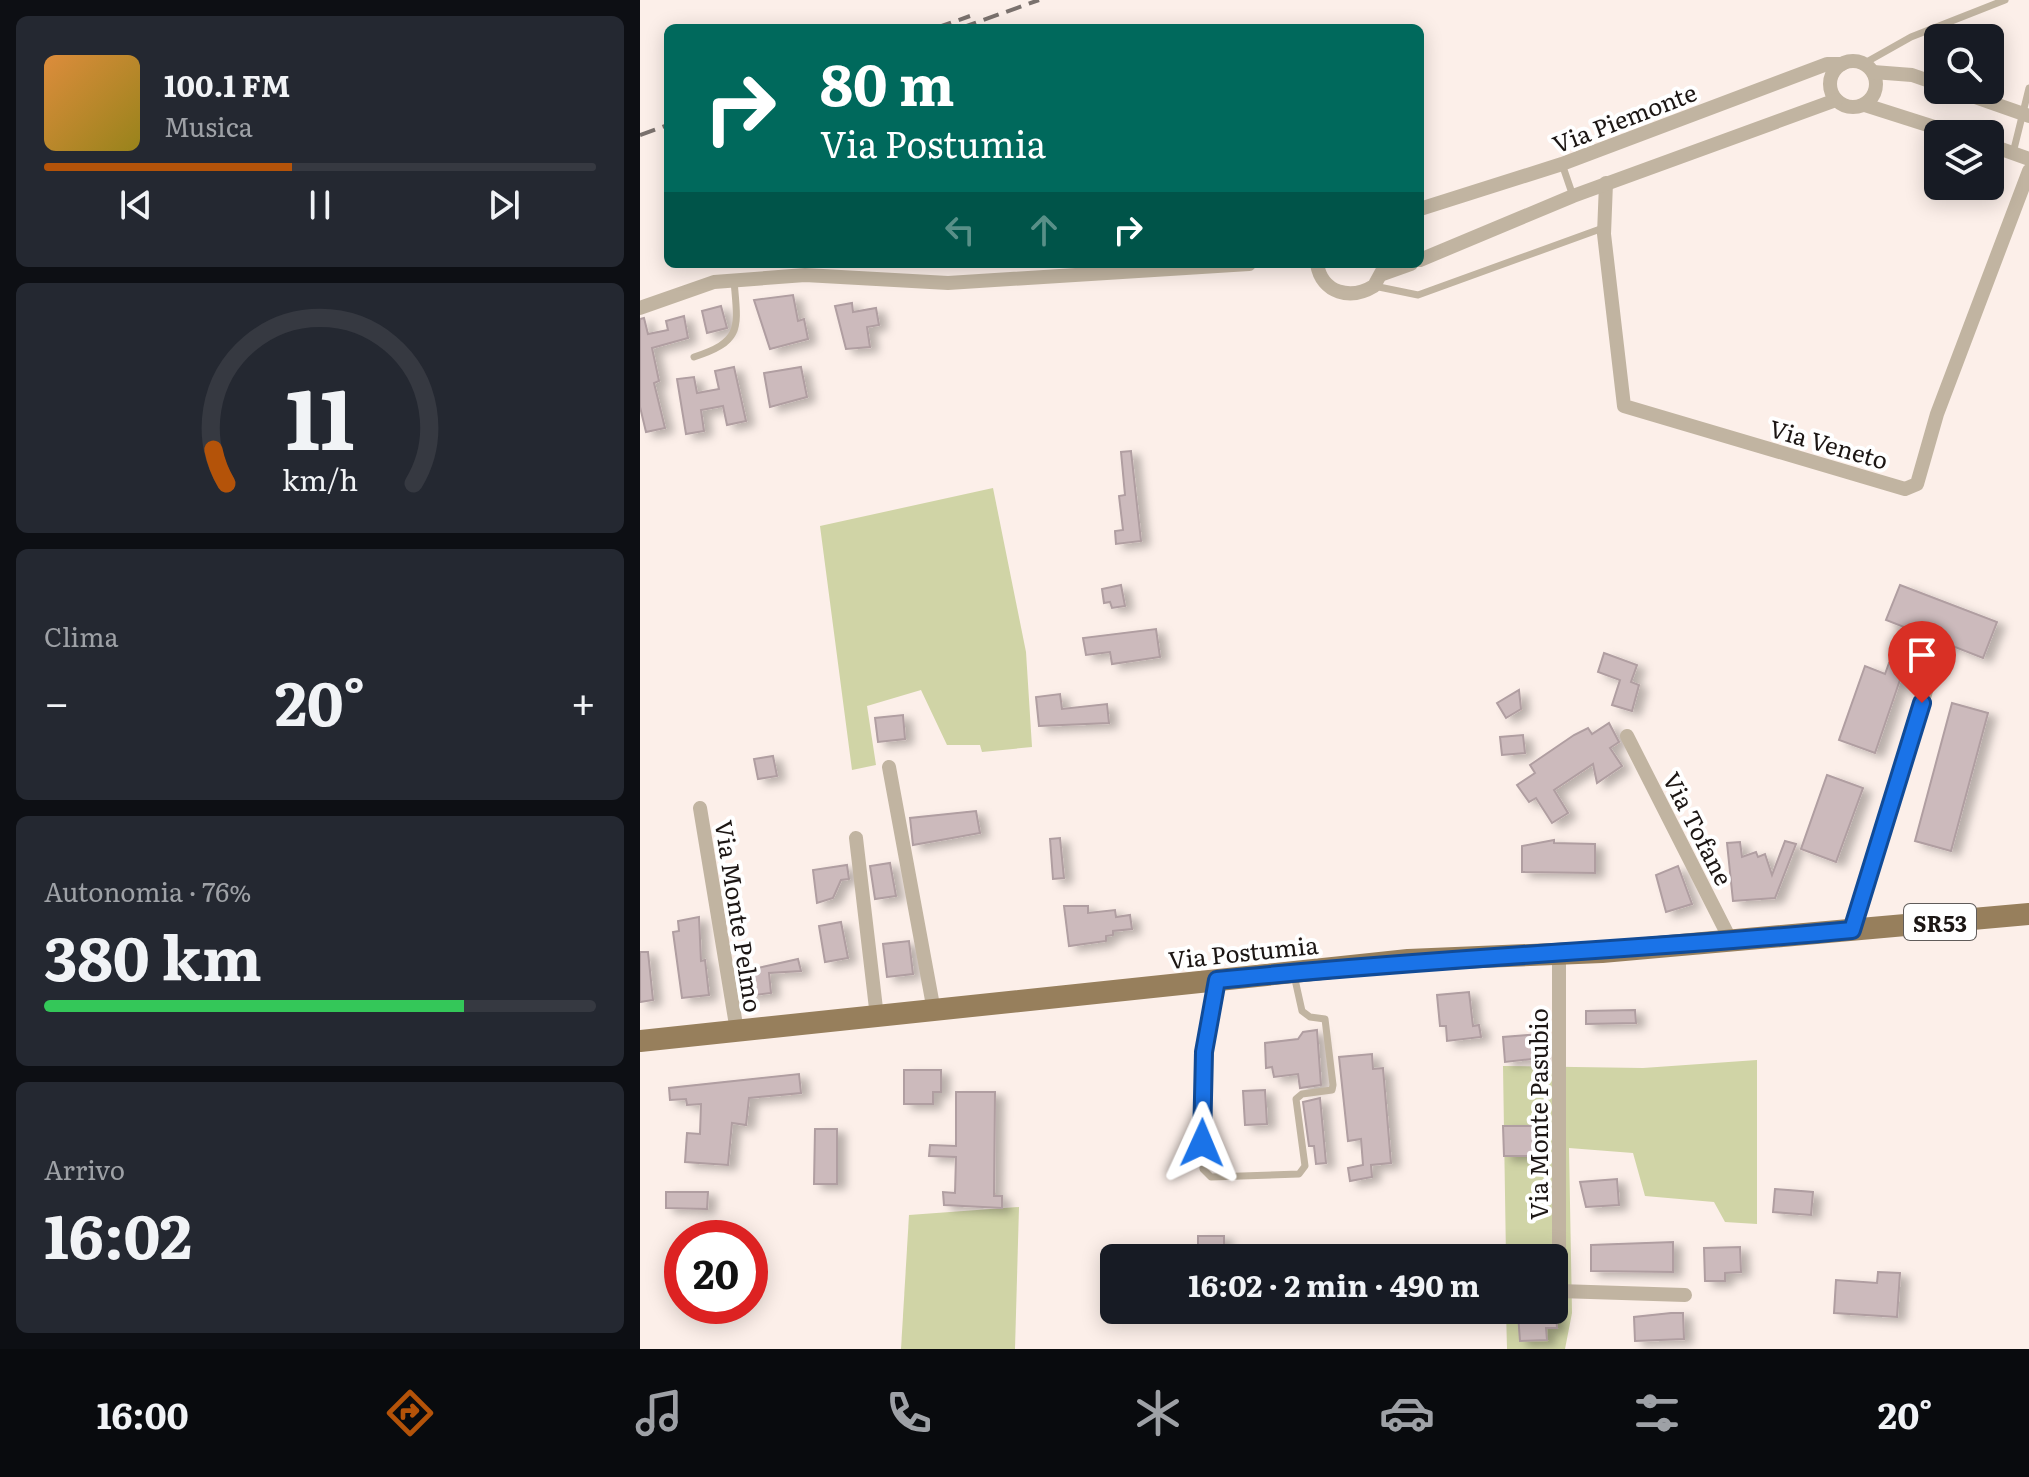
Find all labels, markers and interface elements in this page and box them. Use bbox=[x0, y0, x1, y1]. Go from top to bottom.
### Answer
map controls bbox=[1924, 24, 2004, 200]
button: search bbox=[1924, 24, 2004, 104]
text: 80 m bbox=[820, 40, 955, 123]
icon: right bbox=[688, 56, 792, 160]
text: 100.1 FM bbox=[164, 62, 290, 106]
street label: Via Piemonte bbox=[1547, 73, 1701, 161]
text: Musica bbox=[164, 106, 253, 145]
text: Via Postumia bbox=[820, 116, 1046, 169]
button: layers bbox=[1924, 120, 2004, 200]
icon: previous bbox=[114, 183, 158, 227]
icon: pause bbox=[298, 183, 342, 227]
icon: next bbox=[482, 183, 526, 227]
icon: left bbox=[938, 208, 982, 252]
icon: ahead bbox=[1022, 208, 1066, 252]
icon: right bbox=[1106, 208, 1150, 252]
text: 11 bbox=[286, 351, 354, 475]
street label: Via Veneto bbox=[1765, 409, 1893, 477]
text: km/h bbox=[282, 457, 358, 500]
text: Clima bbox=[44, 616, 119, 655]
pin bbox=[1888, 621, 1956, 703]
icon: arrive bbox=[1900, 633, 1944, 677]
text: 20° bbox=[275, 655, 365, 744]
text: − bbox=[44, 667, 70, 733]
text: + bbox=[570, 667, 596, 733]
street label: Via Tofane bbox=[1655, 765, 1743, 891]
street label: Via Monte Pelmo bbox=[708, 817, 772, 1015]
text: Autonomia · 76% bbox=[44, 871, 251, 910]
road number: SR53 bbox=[1904, 904, 1976, 940]
text: 380 km bbox=[44, 910, 262, 999]
street label: Via Postumia bbox=[1166, 926, 1320, 976]
street label: Via Monte Pasubio bbox=[1520, 1008, 1555, 1220]
position arrow bbox=[1160, 1101, 1244, 1185]
text: Arrivo bbox=[44, 1149, 125, 1188]
text: 16:02 bbox=[44, 1188, 192, 1277]
speed limit sign: 20 bbox=[664, 1220, 768, 1324]
text: 16:02 · 2 min · 490 m bbox=[1188, 1262, 1480, 1306]
icon: directions bbox=[382, 1385, 438, 1441]
icon: music bbox=[631, 1385, 687, 1441]
icon: phone bbox=[881, 1385, 937, 1441]
icon: climate bbox=[1130, 1385, 1186, 1441]
icon: car bbox=[1379, 1385, 1435, 1441]
icon: filters bbox=[1629, 1385, 1685, 1441]
text: 16:00 bbox=[97, 1387, 189, 1440]
text: 20° bbox=[1878, 1387, 1932, 1440]

